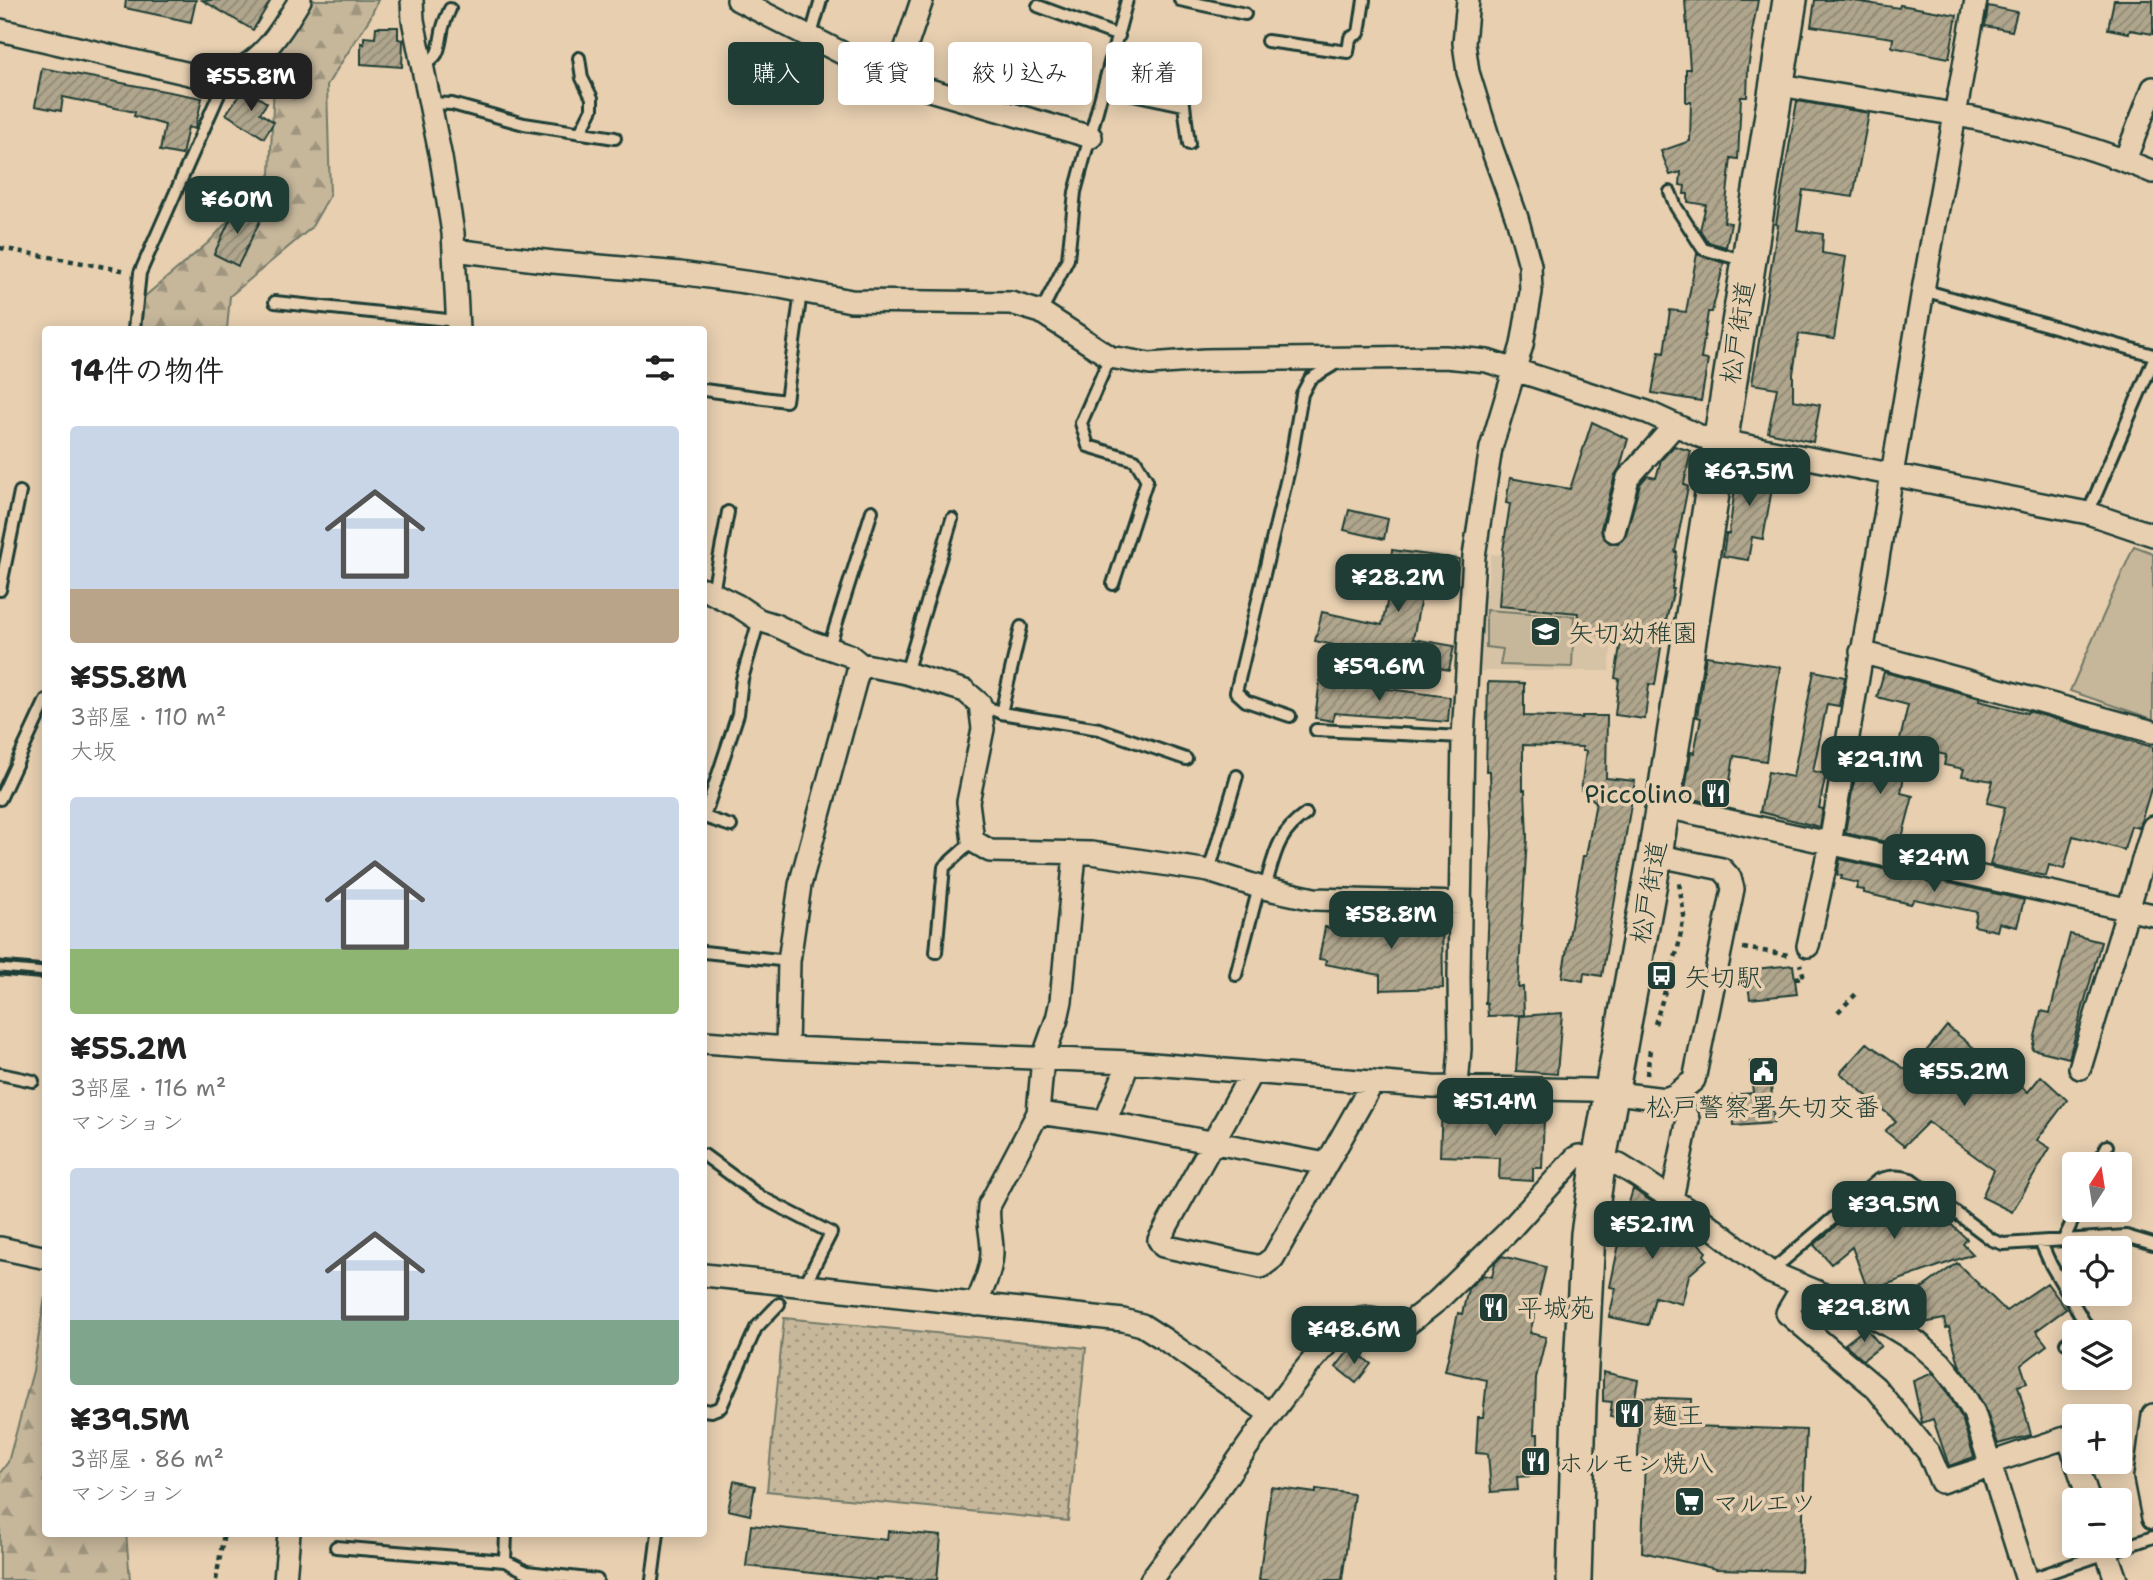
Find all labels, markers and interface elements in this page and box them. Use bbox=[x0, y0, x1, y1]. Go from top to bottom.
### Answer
chip: 購入 bbox=[728, 42, 824, 105]
chip: 賃貸 bbox=[838, 42, 934, 105]
chip: 絞り込み bbox=[948, 42, 1092, 105]
chip: 新着 bbox=[1106, 42, 1202, 105]
pin: ¥55.8M bbox=[194, 54, 308, 113]
text: ¥55.8M bbox=[206, 61, 296, 91]
pin: ¥60M bbox=[196, 176, 278, 236]
text: ¥60M bbox=[201, 184, 273, 214]
street label: 松戸街道 bbox=[1712, 278, 1762, 386]
icon: filters bbox=[641, 349, 679, 387]
text: 14件の物件 bbox=[70, 350, 224, 391]
pin: ¥67.5M bbox=[1692, 448, 1806, 508]
text: ¥67.5M bbox=[1704, 456, 1794, 486]
icon: home bbox=[312, 471, 438, 597]
pin: ¥28.2M bbox=[1341, 554, 1455, 614]
text: ¥28.2M bbox=[1351, 562, 1445, 592]
school or university icon: 矢切幼稚園 bbox=[1528, 615, 1562, 649]
place label: 矢切幼稚園 bbox=[1568, 615, 1698, 650]
pin: ¥59.6M bbox=[1322, 644, 1436, 703]
text: ¥59.6M bbox=[1333, 651, 1425, 681]
text: ¥55.8M bbox=[70, 657, 187, 698]
text: 3部屋 · 110 m² bbox=[70, 702, 226, 732]
text: 大坂 bbox=[70, 736, 116, 766]
pin: ¥29.1M bbox=[1823, 736, 1937, 796]
text: ¥29.1M bbox=[1837, 744, 1923, 774]
place label: Piccolino bbox=[1584, 776, 1693, 811]
restaurant icon: Piccolino bbox=[1699, 776, 1733, 810]
pin: ¥24M bbox=[1893, 834, 1975, 894]
street label: 松戸街道 bbox=[1622, 838, 1674, 946]
icon: home bbox=[312, 842, 438, 968]
text: ¥24M bbox=[1899, 842, 1969, 872]
pin: ¥58.8M bbox=[1334, 892, 1448, 951]
text: ¥58.8M bbox=[1345, 899, 1437, 929]
bus stop icon: 矢切駅 bbox=[1644, 959, 1678, 993]
place label: 矢切駅 bbox=[1684, 959, 1762, 994]
text: ¥55.2M bbox=[70, 1028, 187, 1069]
pin: ¥55.2M bbox=[1907, 1048, 2021, 1108]
public building icon: 松戸警察署矢切交番 bbox=[1746, 1054, 1780, 1088]
text: ¥55.2M bbox=[1919, 1056, 2009, 1086]
text: 3部屋 · 116 m² bbox=[70, 1073, 226, 1103]
pin: ¥51.4M bbox=[1438, 1078, 1552, 1138]
text: ¥51.4M bbox=[1453, 1086, 1537, 1116]
place label: 松戸警察署矢切交番 bbox=[1646, 1089, 1880, 1124]
text: マンション bbox=[70, 1107, 184, 1137]
north arrow bbox=[2062, 1152, 2132, 1222]
map controls bbox=[2062, 1152, 2132, 1558]
pin: ¥39.5M bbox=[1837, 1182, 1951, 1241]
text: ¥39.5M bbox=[1848, 1189, 1940, 1219]
pin: ¥52.1M bbox=[1595, 1202, 1709, 1261]
text: ¥52.1M bbox=[1610, 1209, 1694, 1239]
icon: home bbox=[312, 1213, 438, 1339]
button: locate bbox=[2062, 1236, 2132, 1306]
pin: ¥29.8M bbox=[1807, 1284, 1921, 1344]
restaurant icon: 平城苑 bbox=[1477, 1290, 1511, 1324]
place label: 平城苑 bbox=[1517, 1290, 1595, 1325]
text: ¥29.8M bbox=[1818, 1292, 1910, 1322]
pin: ¥48.6M bbox=[1297, 1306, 1411, 1366]
text: ¥48.6M bbox=[1307, 1314, 1401, 1344]
button: layers bbox=[2062, 1320, 2132, 1390]
restaurant icon: 麺王 bbox=[1612, 1397, 1646, 1431]
place label: 麺王 bbox=[1652, 1397, 1704, 1432]
text: ¥39.5M bbox=[70, 1399, 190, 1440]
button: + bbox=[2062, 1404, 2132, 1474]
text: 3部屋 · 86 m² bbox=[70, 1444, 224, 1474]
restaurant icon: ホルモン焼八 bbox=[1518, 1445, 1552, 1479]
place label: ホルモン焼八 bbox=[1558, 1445, 1714, 1480]
text: マンション bbox=[70, 1478, 184, 1508]
supermarket icon: マルエツ bbox=[1673, 1485, 1707, 1519]
place label: マルエツ bbox=[1713, 1485, 1816, 1520]
button: − bbox=[2062, 1488, 2132, 1558]

